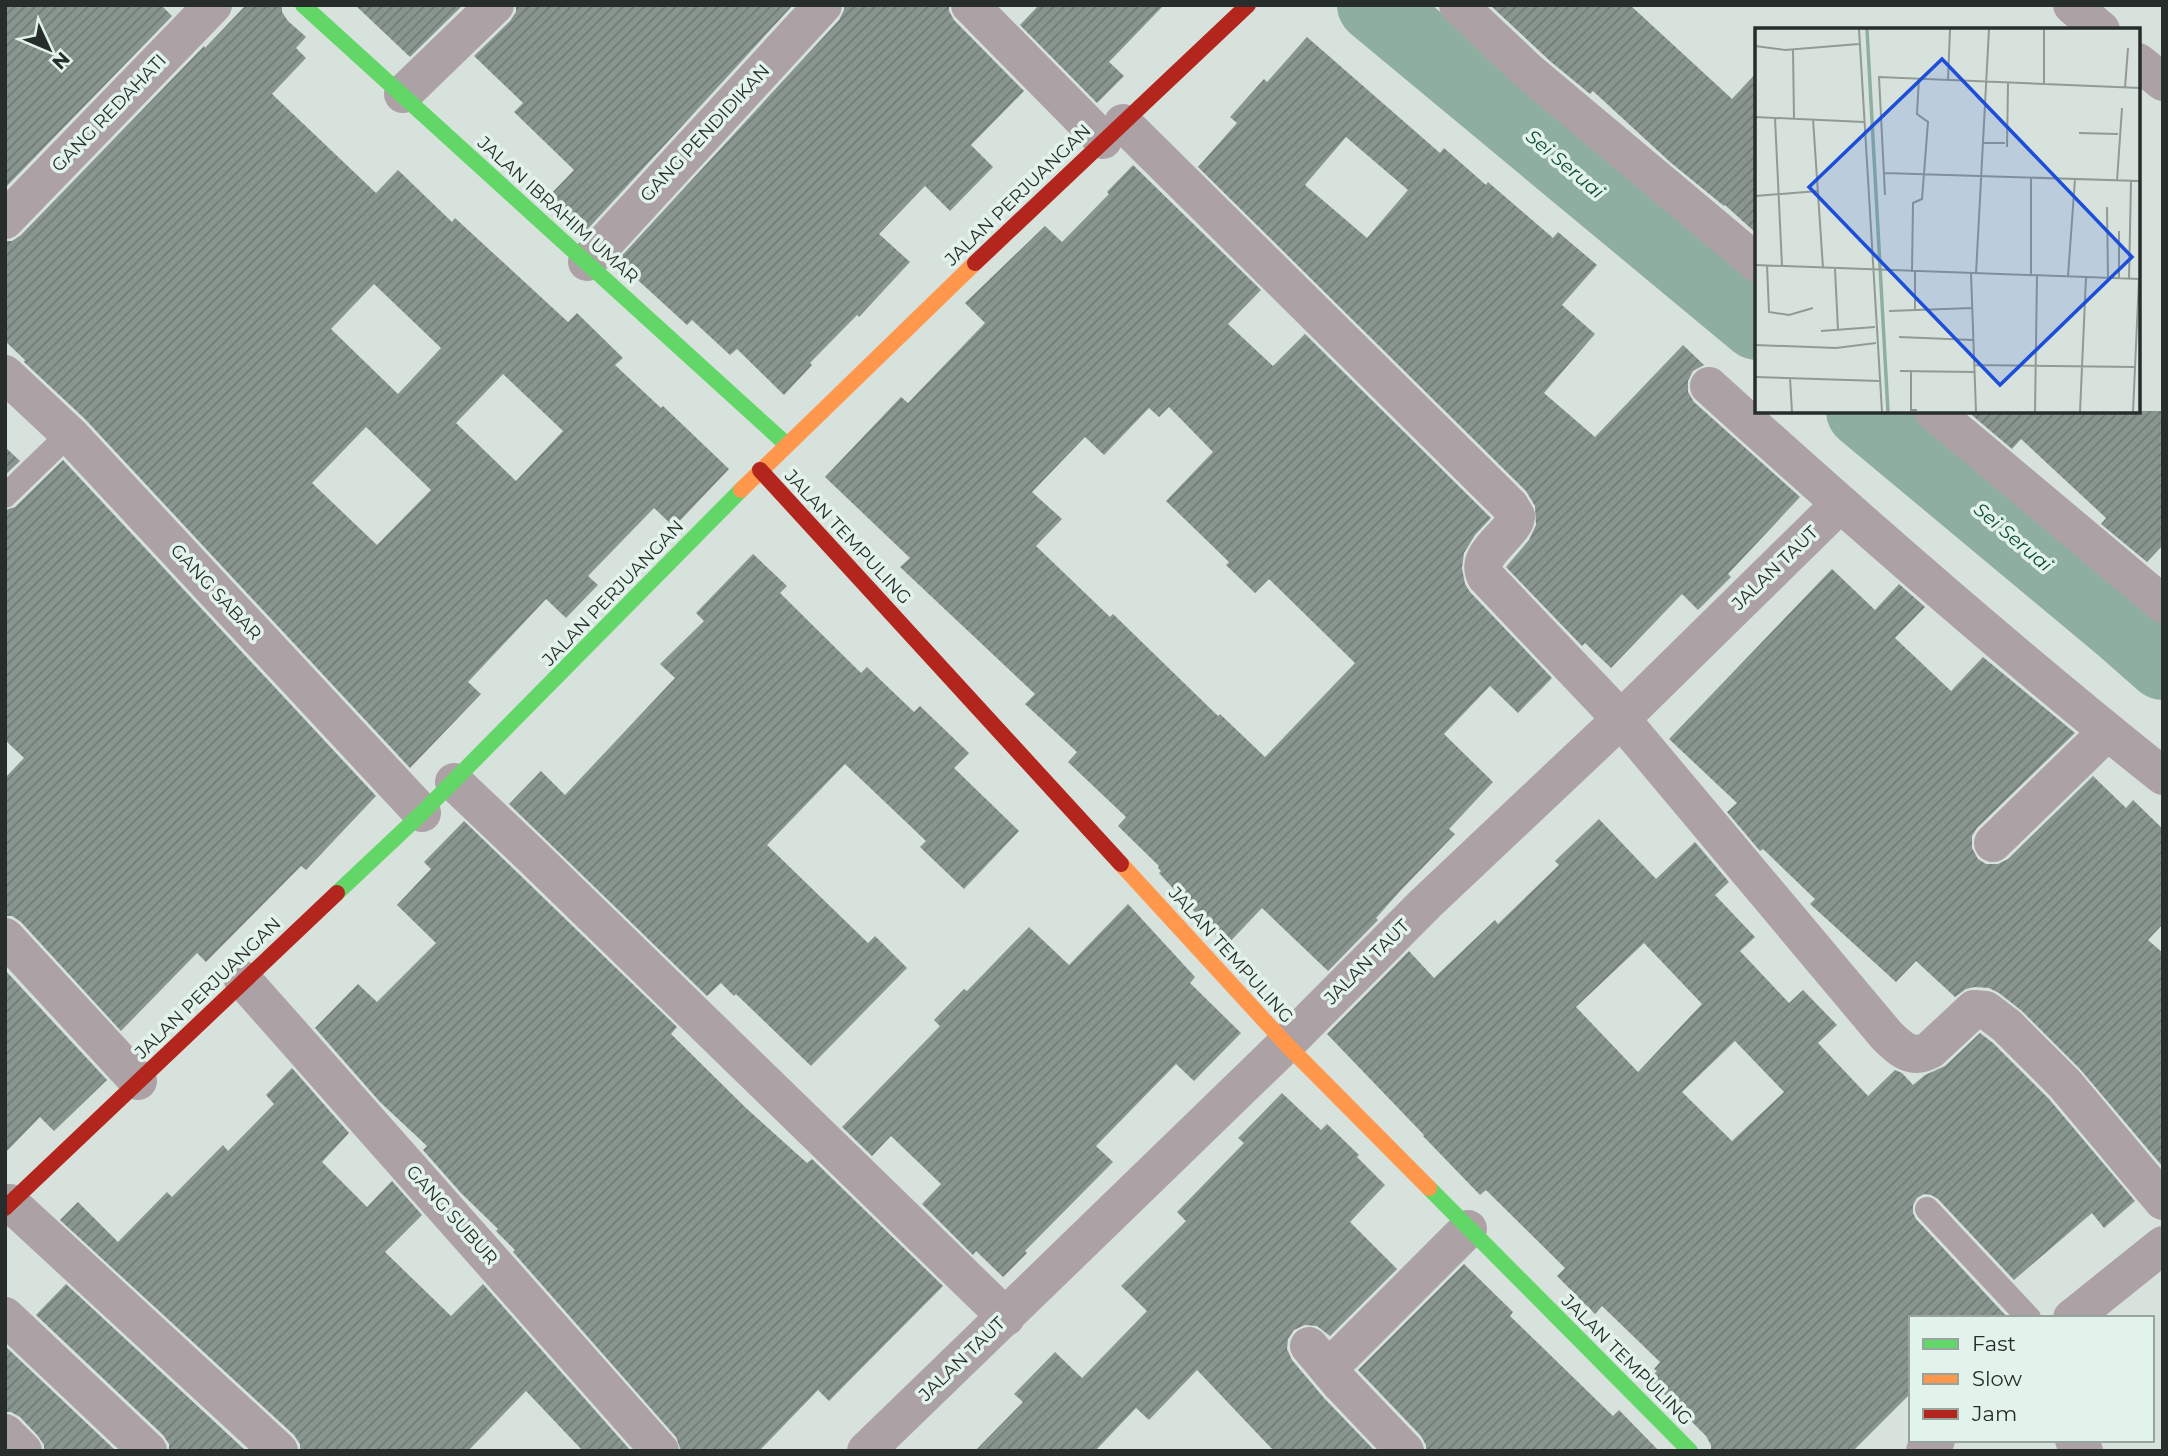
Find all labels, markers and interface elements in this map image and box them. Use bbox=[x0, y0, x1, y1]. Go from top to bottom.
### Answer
north arrow bbox=[14, 14, 84, 84]
inset map bbox=[1755, 28, 2140, 413]
street label: GANG REDAHATI bbox=[47, 50, 171, 176]
street label: GANG PENDIDIKAN bbox=[636, 60, 774, 206]
street label: JALAN PERJUANGAN bbox=[940, 120, 1095, 271]
water label: Sei Seruai bbox=[1521, 125, 1609, 204]
street label: JALAN IBRAHIM UMAR bbox=[472, 131, 643, 288]
street label: JALAN TEMPULING bbox=[779, 464, 916, 609]
water label: Sei Seruai bbox=[1969, 498, 2057, 577]
street label: JALAN PERJUANGAN bbox=[537, 516, 688, 671]
street label: JALAN TAUT bbox=[1727, 521, 1823, 615]
street label: GANG SABAR bbox=[166, 539, 266, 645]
street label: JALAN TEMPULING bbox=[1163, 882, 1298, 1028]
street label: JALAN PERJUANGAN bbox=[130, 913, 285, 1064]
street label: JALAN TAUT bbox=[1319, 914, 1415, 1010]
street label: GANG SUBUR bbox=[402, 1161, 502, 1269]
street label: JALAN TEMPULING bbox=[1556, 1289, 1697, 1430]
street label: JALAN TAUT bbox=[914, 1312, 1010, 1406]
legend bbox=[1909, 1316, 2154, 1442]
text: Fast bbox=[1972, 1331, 2016, 1356]
text: Slow bbox=[1972, 1366, 2022, 1391]
text: Jam bbox=[1971, 1401, 2017, 1426]

